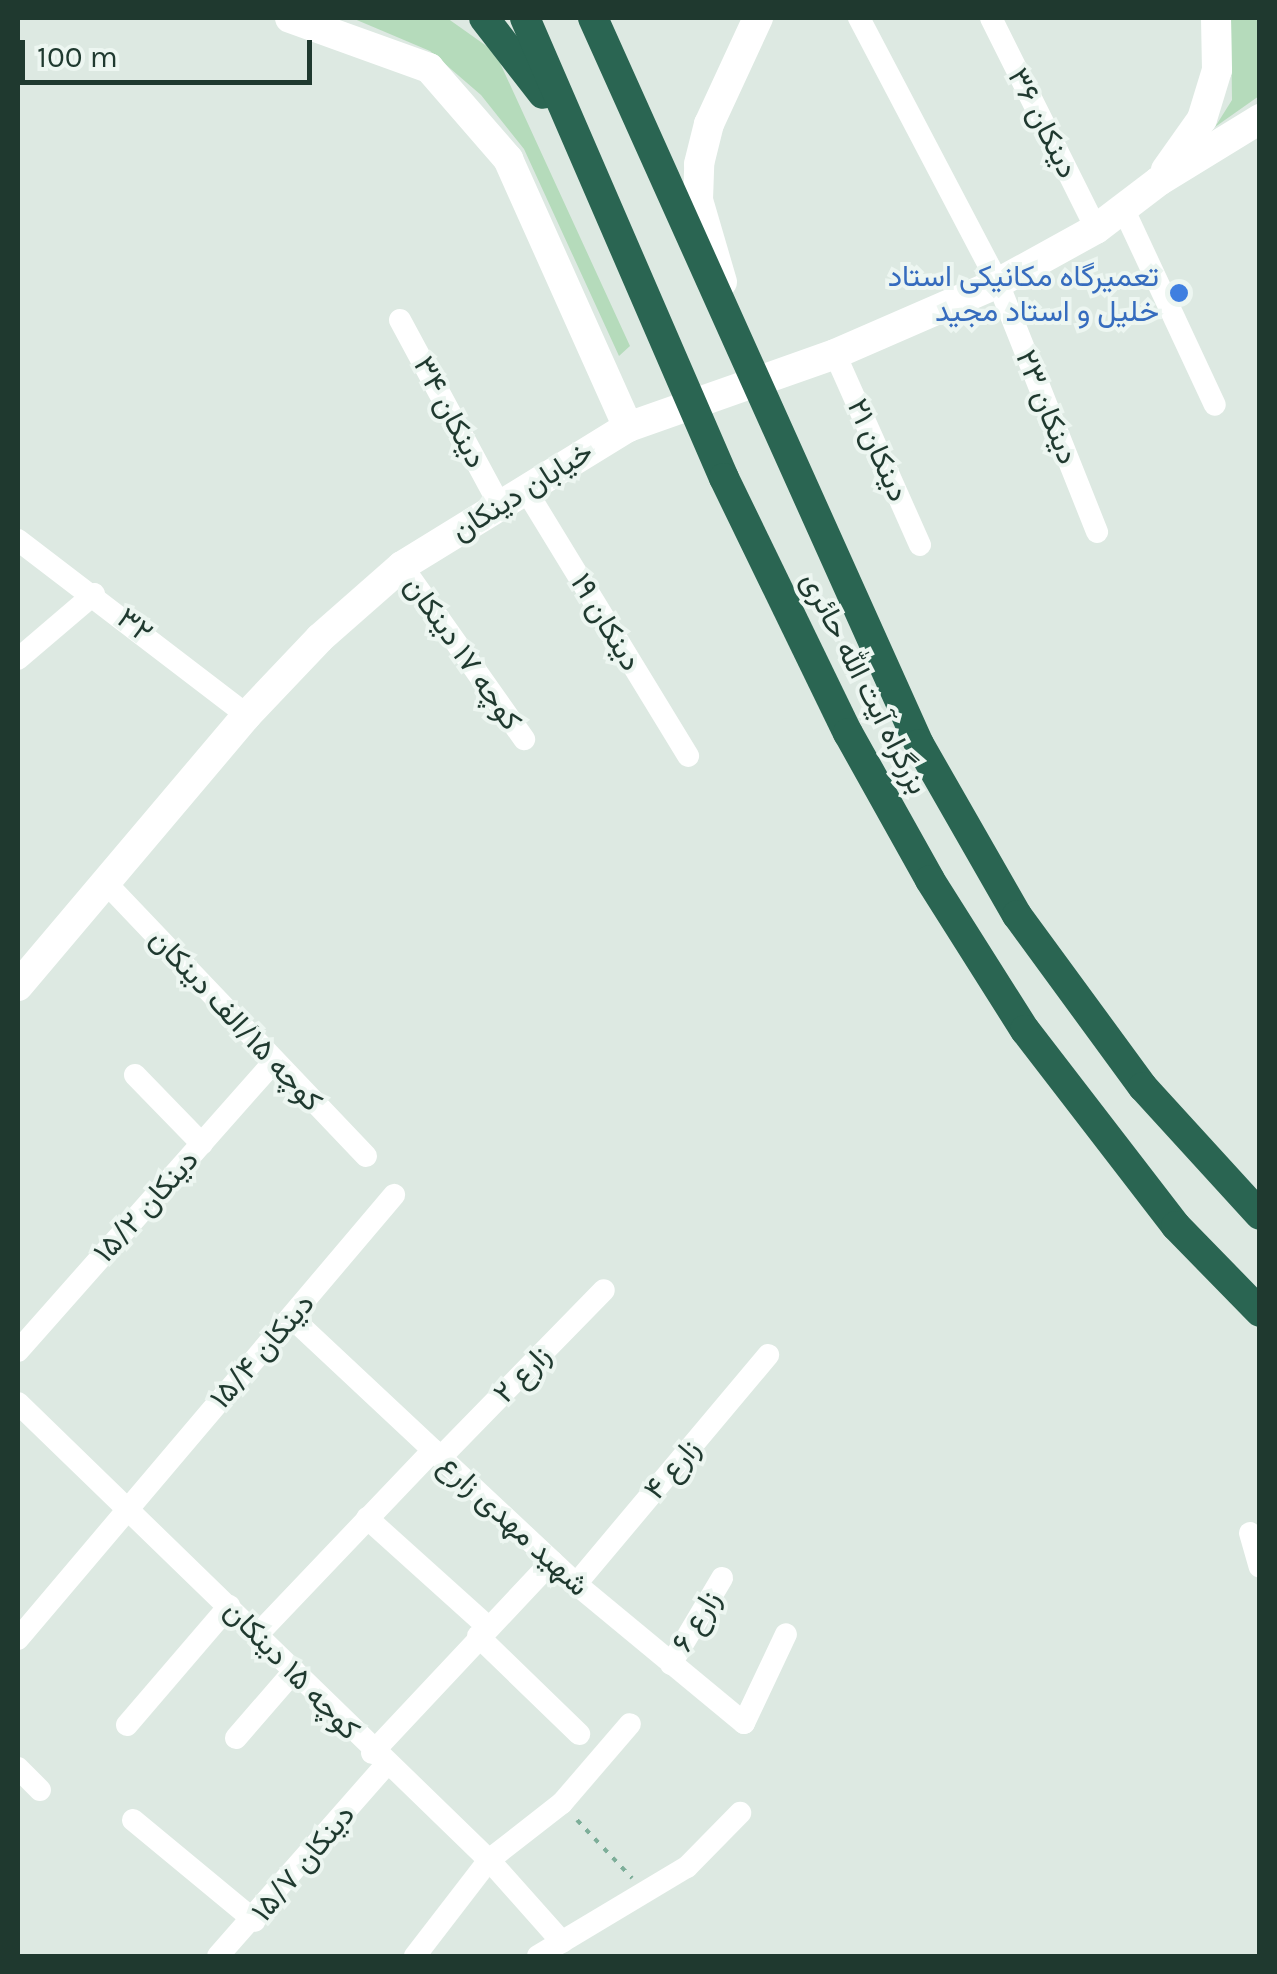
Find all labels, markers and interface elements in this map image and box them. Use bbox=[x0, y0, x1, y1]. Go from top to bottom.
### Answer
scale bar bbox=[25, 20, 318, 82]
text: 100 m bbox=[37, 39, 118, 75]
street label: ۳۶ دینکان bbox=[1000, 62, 1086, 184]
place label: تعمیرگاه مکانیکی استاد خلیل و استاد مجید bbox=[888, 258, 1159, 328]
marker: تعمیرگاه مکانیکی استاد خلیل و استاد مجید bbox=[1168, 282, 1190, 304]
street label: ۲۳ دینکان bbox=[1008, 345, 1086, 469]
street label: ۳۴ دینکان bbox=[406, 350, 494, 474]
street label: ۲۱ دینکان bbox=[839, 393, 917, 507]
street label: خیابان دینکان bbox=[445, 433, 599, 549]
street label: بزرگراه آیت الله حائری bbox=[793, 566, 937, 800]
street label: ۱۹ دینکان bbox=[563, 567, 649, 677]
street label: کوچه ۱۷ دینکان bbox=[397, 569, 529, 737]
street label: ۳۲ bbox=[110, 600, 160, 650]
street label: کوچه ۱۵/الف دینکان bbox=[142, 921, 330, 1119]
street label: ۱۵/۲ دینکان bbox=[86, 1142, 206, 1270]
street label: ۱۵/۴ دینکان bbox=[202, 1286, 322, 1416]
street label: ۲ زارع bbox=[486, 1337, 558, 1411]
street label: ۴ زارع bbox=[636, 1431, 708, 1507]
street label: شهید مهدی زارع bbox=[432, 1446, 596, 1604]
street label: ۶ زارع bbox=[664, 1584, 728, 1658]
street label: کوچه ۱۵ دینکان bbox=[216, 1593, 368, 1747]
street label: ۱۵/۷ دینکان bbox=[244, 1797, 362, 1929]

